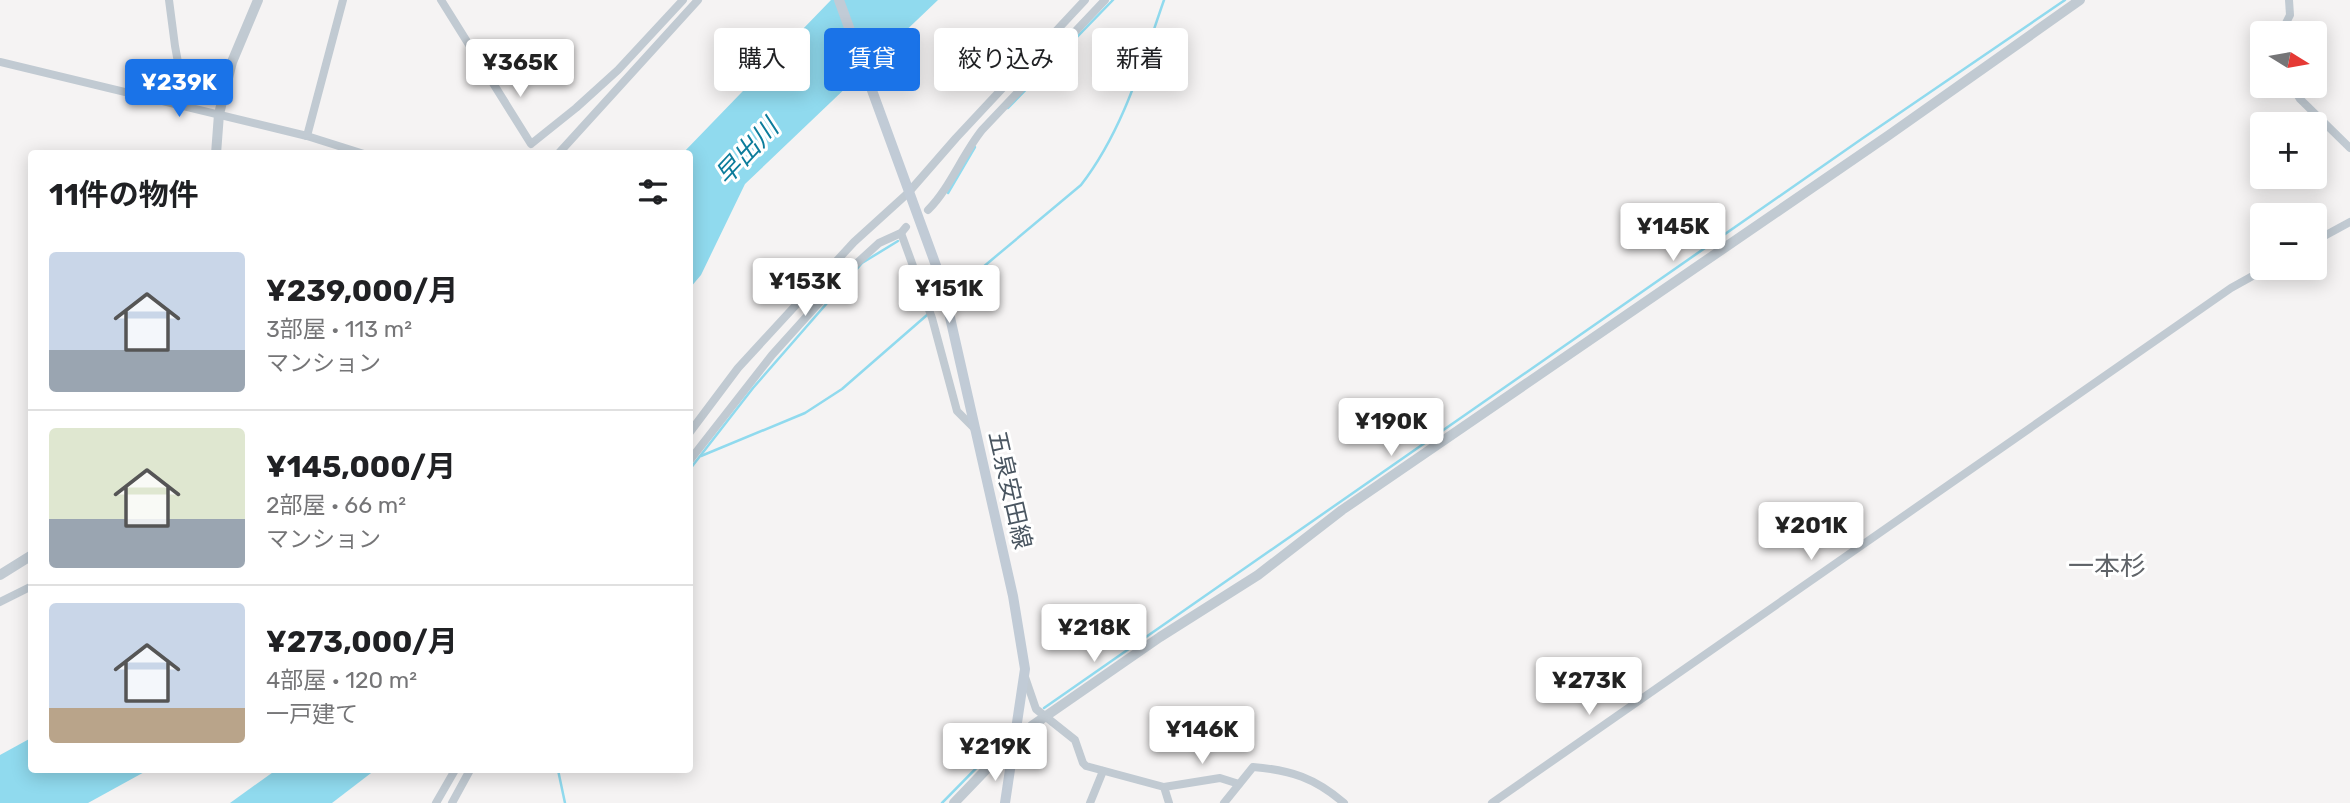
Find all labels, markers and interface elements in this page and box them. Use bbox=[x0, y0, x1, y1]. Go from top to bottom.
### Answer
north arrow bbox=[2250, 21, 2328, 98]
map controls bbox=[2250, 21, 2327, 280]
chip: 購入 bbox=[714, 28, 810, 91]
chip: 賃貸 bbox=[824, 28, 920, 91]
chip: 絞り込み bbox=[934, 28, 1078, 91]
chip: 新着 bbox=[1092, 28, 1188, 91]
pin: ¥365K bbox=[471, 40, 569, 99]
text: ¥365K bbox=[482, 48, 558, 76]
pin: ¥239K bbox=[130, 60, 228, 119]
text: ¥239K bbox=[141, 68, 217, 96]
water label: 早出川 bbox=[709, 111, 787, 191]
button: + bbox=[2250, 112, 2327, 189]
icon: filters bbox=[634, 173, 672, 211]
text: 11件の物件 bbox=[49, 177, 199, 213]
button: − bbox=[2250, 203, 2327, 280]
pin: ¥145K bbox=[1624, 204, 1722, 263]
text: ¥145K bbox=[1636, 212, 1710, 240]
pin: ¥153K bbox=[756, 258, 854, 318]
pin: ¥151K bbox=[900, 266, 998, 325]
text: ¥153K bbox=[769, 267, 841, 295]
text: ¥239,000/月 bbox=[266, 273, 458, 309]
text: ¥151K bbox=[915, 274, 983, 302]
icon: home bbox=[105, 280, 189, 364]
text: 3部屋 · 113 m² bbox=[266, 315, 412, 343]
text: マンション bbox=[266, 349, 381, 377]
pin: ¥190K bbox=[1342, 398, 1440, 458]
text: ¥190K bbox=[1355, 407, 1427, 435]
street label: 五泉安田線 bbox=[983, 428, 1037, 552]
text: ¥145,000/月 bbox=[266, 449, 456, 485]
icon: home bbox=[105, 456, 189, 540]
text: 2部屋 · 66 m² bbox=[266, 491, 406, 519]
pin: ¥201K bbox=[1762, 503, 1860, 562]
text: ¥201K bbox=[1774, 511, 1848, 539]
text: マンション bbox=[266, 525, 381, 553]
district label: 一本杉 bbox=[2068, 551, 2146, 582]
pin: ¥218K bbox=[1045, 604, 1143, 664]
text: ¥218K bbox=[1057, 613, 1131, 641]
text: ¥273,000/月 bbox=[266, 624, 458, 660]
icon: home bbox=[105, 631, 189, 715]
pin: ¥273K bbox=[1540, 658, 1638, 717]
text: 4部屋 · 120 m² bbox=[266, 666, 417, 694]
text: ¥273K bbox=[1552, 666, 1626, 694]
text: 一戸建て bbox=[266, 700, 358, 728]
pin: ¥146K bbox=[1153, 706, 1251, 766]
text: ¥146K bbox=[1165, 715, 1239, 743]
pin: ¥219K bbox=[946, 724, 1044, 783]
text: ¥219K bbox=[959, 732, 1031, 760]

